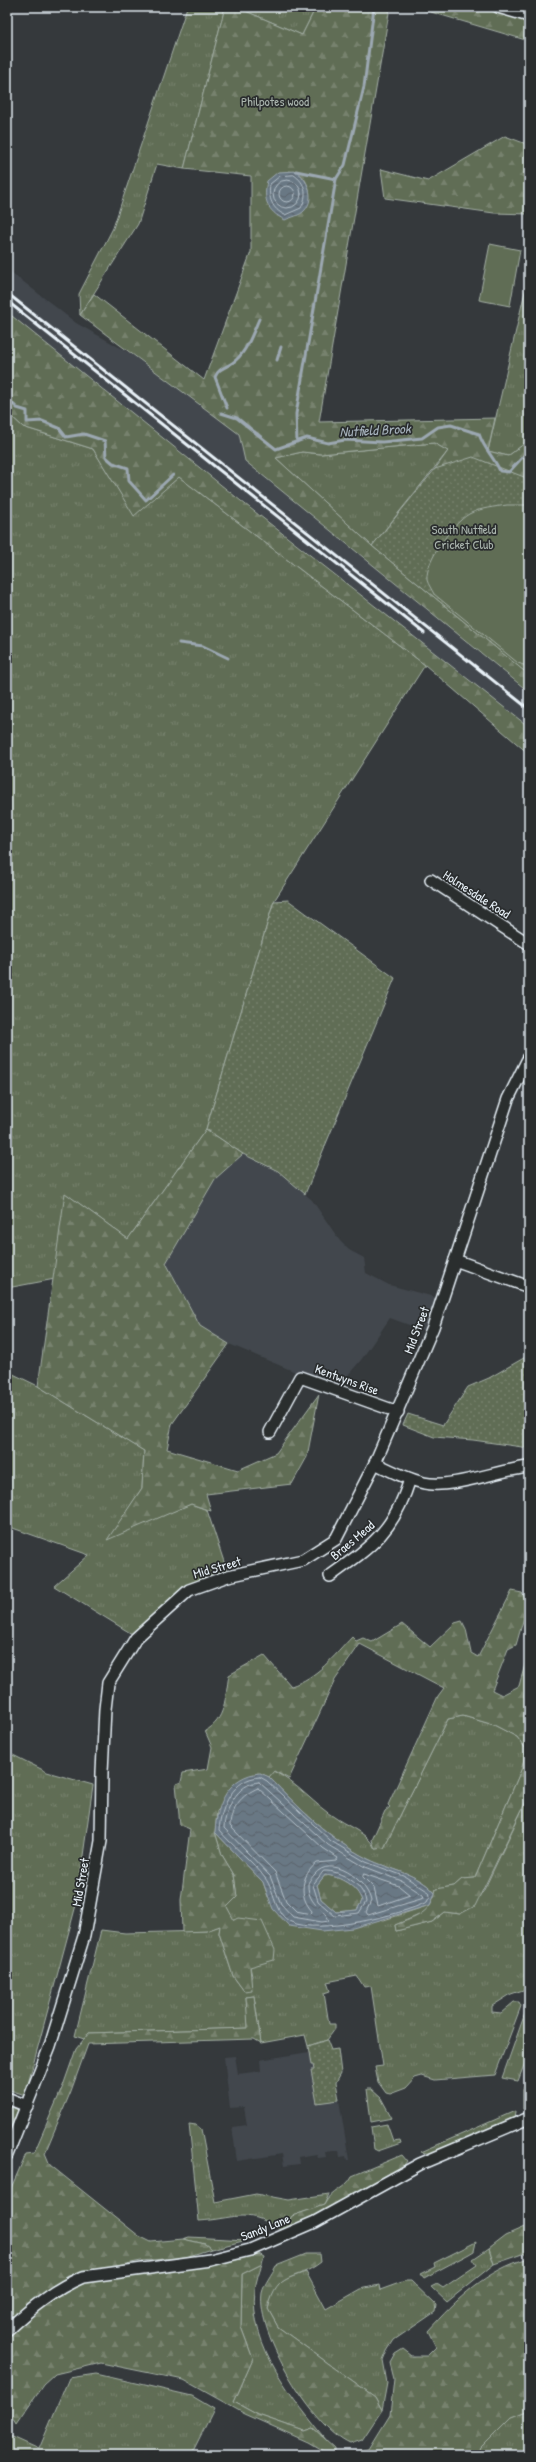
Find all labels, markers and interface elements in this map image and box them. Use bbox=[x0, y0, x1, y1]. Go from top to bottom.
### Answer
park label: Philpotes wood bbox=[241, 92, 309, 110]
water label: Nutfield Brook bbox=[339, 418, 412, 441]
park label: South Nutfield Cricket Club bbox=[432, 520, 496, 553]
street label: Holmesdale Road bbox=[440, 866, 514, 922]
street label: Mid Street bbox=[399, 1303, 433, 1356]
street label: Kentwyns Rise bbox=[313, 1359, 381, 1399]
street label: Braes Mead bbox=[326, 1516, 378, 1564]
street label: Mid Street bbox=[191, 1551, 244, 1582]
street label: Mid Street bbox=[67, 1856, 93, 1908]
street label: Sandy Lane bbox=[238, 2209, 292, 2245]

